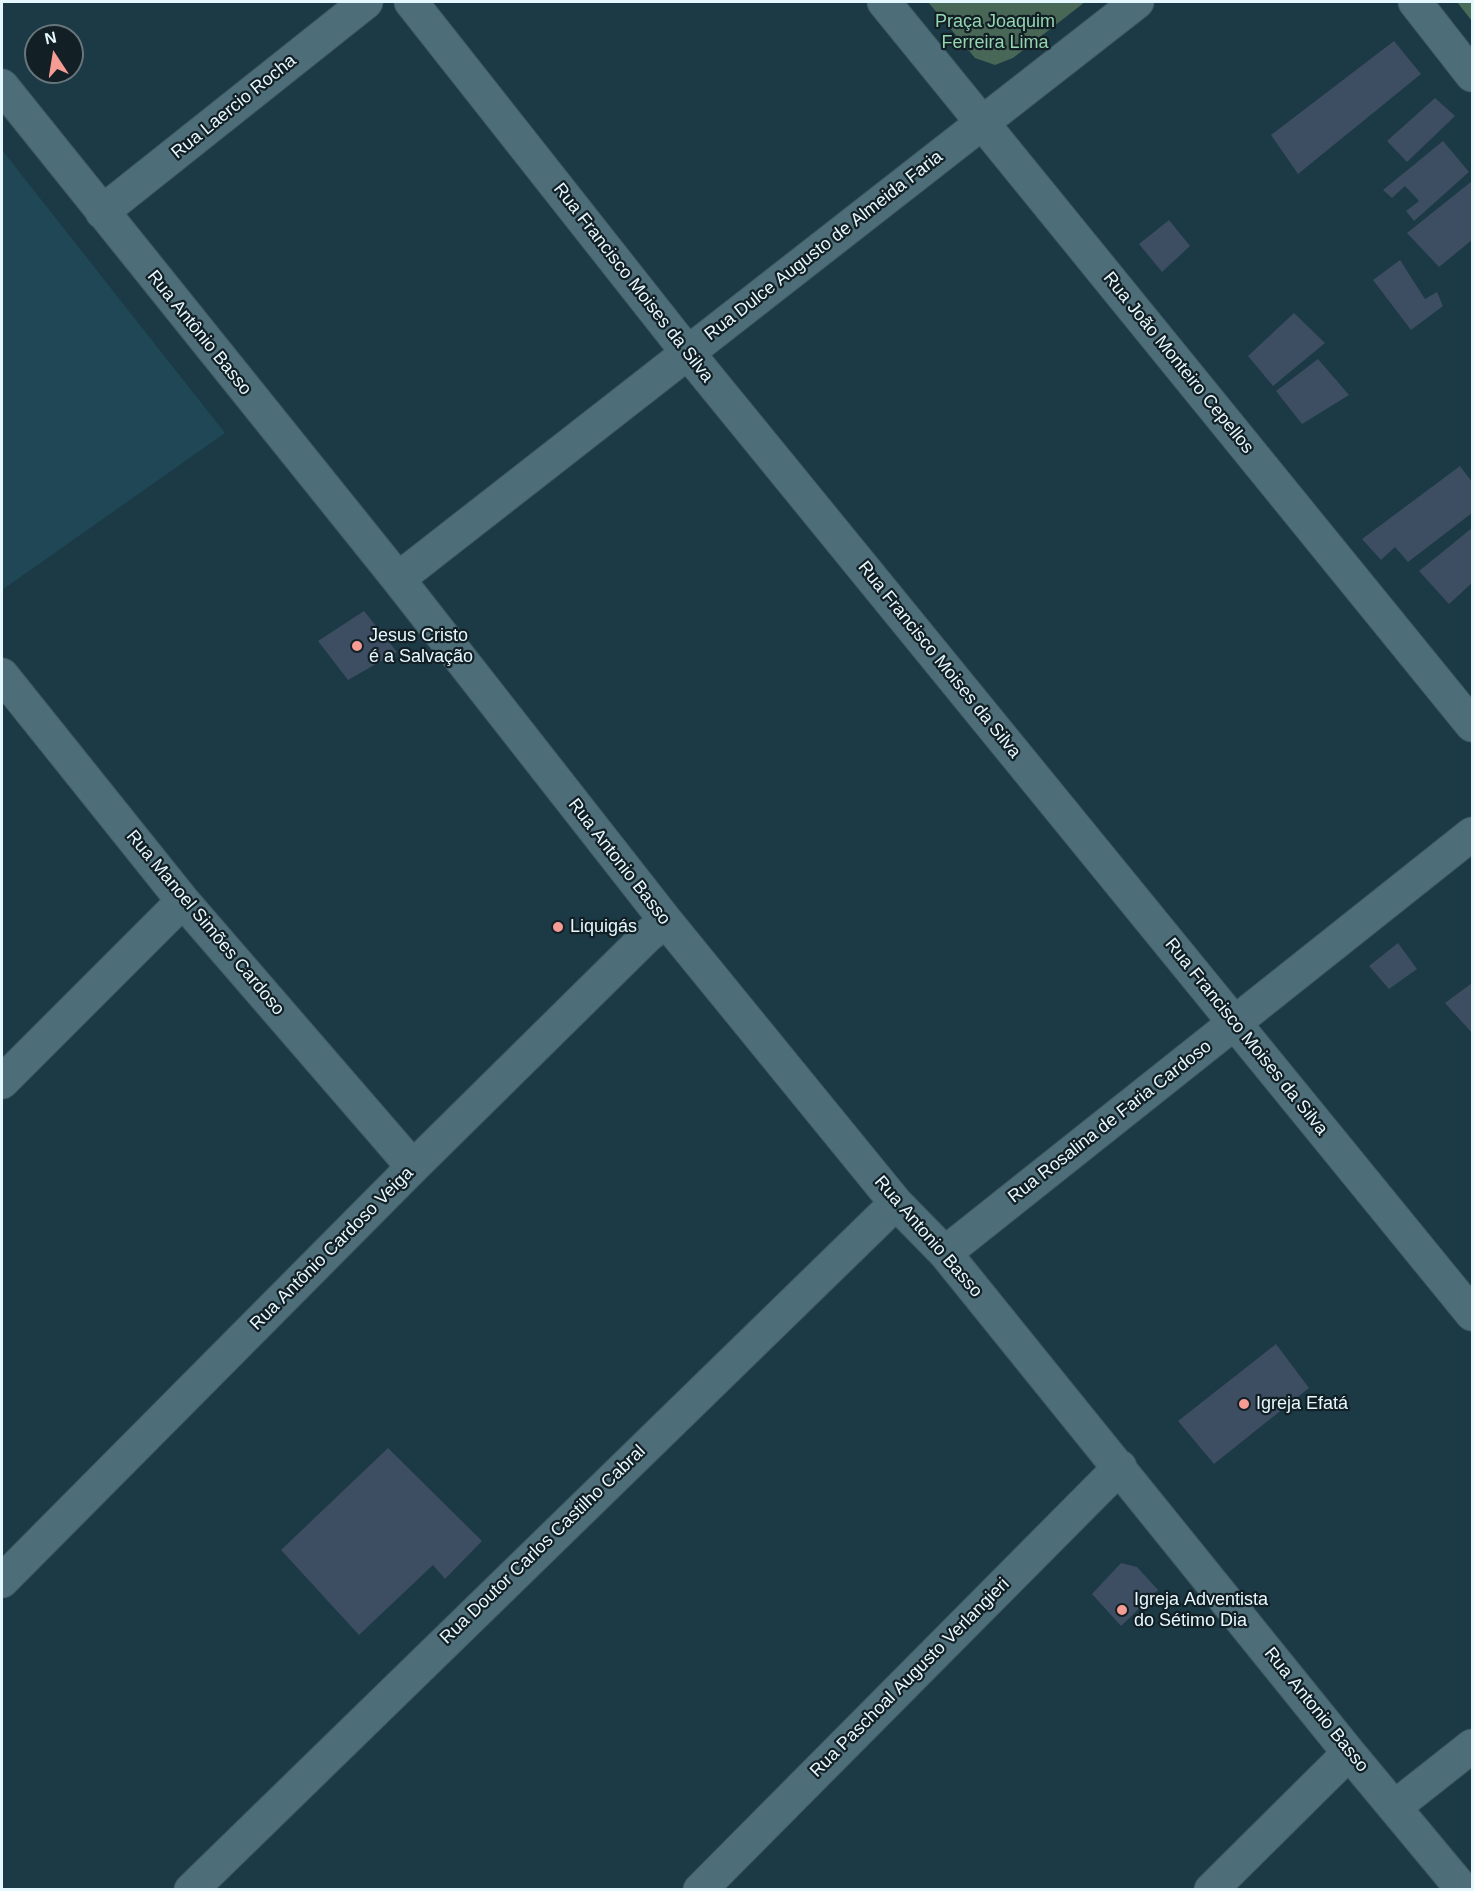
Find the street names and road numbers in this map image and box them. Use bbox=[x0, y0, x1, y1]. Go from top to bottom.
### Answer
street label: Rua Laercio Rocha bbox=[167, 50, 301, 164]
street label: Rua Dulce Augusto de Almeida Faria bbox=[701, 146, 947, 346]
street label: Rua Francisco Moises da Silva bbox=[548, 179, 718, 387]
street label: Rua Antônio Basso bbox=[142, 266, 256, 400]
street label: Rua João Monteiro Cepellos bbox=[1098, 268, 1258, 458]
street label: Rua Francisco Moises da Silva bbox=[853, 557, 1025, 763]
street label: Rua Antonio Basso bbox=[563, 795, 675, 929]
street label: Rua Manoel Simões Cardoso bbox=[121, 826, 289, 1020]
street label: Rua Francisco Moises da Silva bbox=[1160, 934, 1332, 1140]
street label: Rua Rosalina de Faria Cardoso bbox=[1004, 1036, 1216, 1208]
street label: Rua Antônio Cardoso Veiga bbox=[246, 1163, 418, 1335]
street label: Rua Antonio Basso bbox=[869, 1172, 987, 1302]
street label: Rua Doutor Carlos Castilho Cabral bbox=[436, 1441, 650, 1649]
street label: Rua Paschoal Augusto Verlangieri bbox=[806, 1574, 1014, 1782]
street label: Rua Antonio Basso bbox=[1259, 1643, 1373, 1777]

